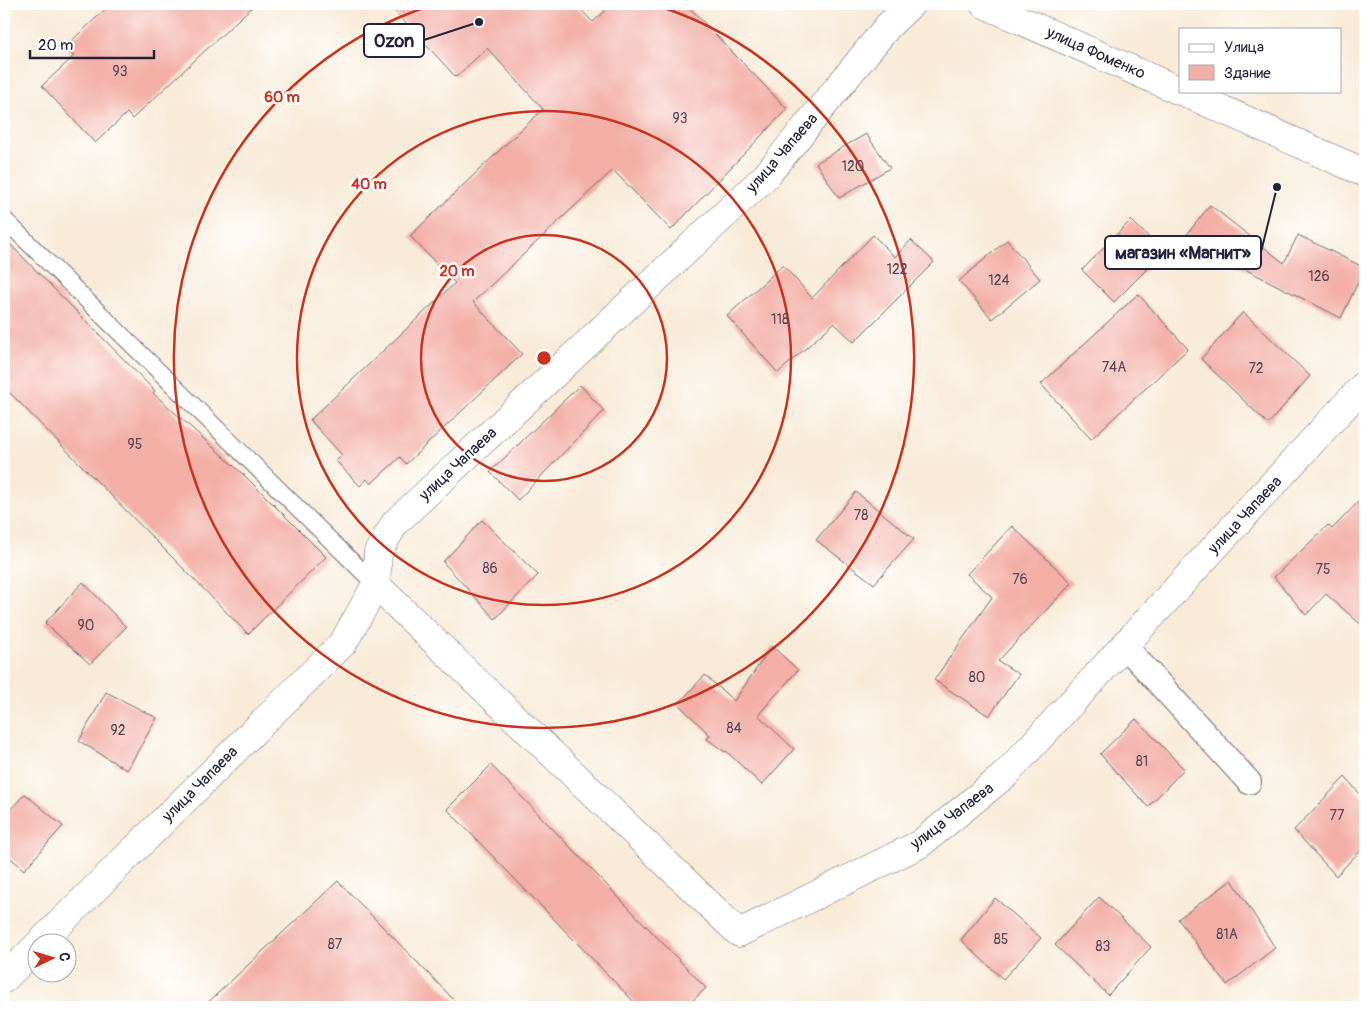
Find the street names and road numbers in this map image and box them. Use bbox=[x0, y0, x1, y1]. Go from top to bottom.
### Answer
street label: улица Фоменко bbox=[1043, 22, 1149, 84]
street label: улица Чапаева bbox=[741, 109, 822, 198]
street label: улица Чапаева bbox=[414, 423, 501, 506]
street label: улица Чапаева bbox=[1203, 472, 1286, 559]
street label: улица Чапаева bbox=[157, 742, 242, 827]
street label: улица Чапаева bbox=[906, 778, 998, 854]

